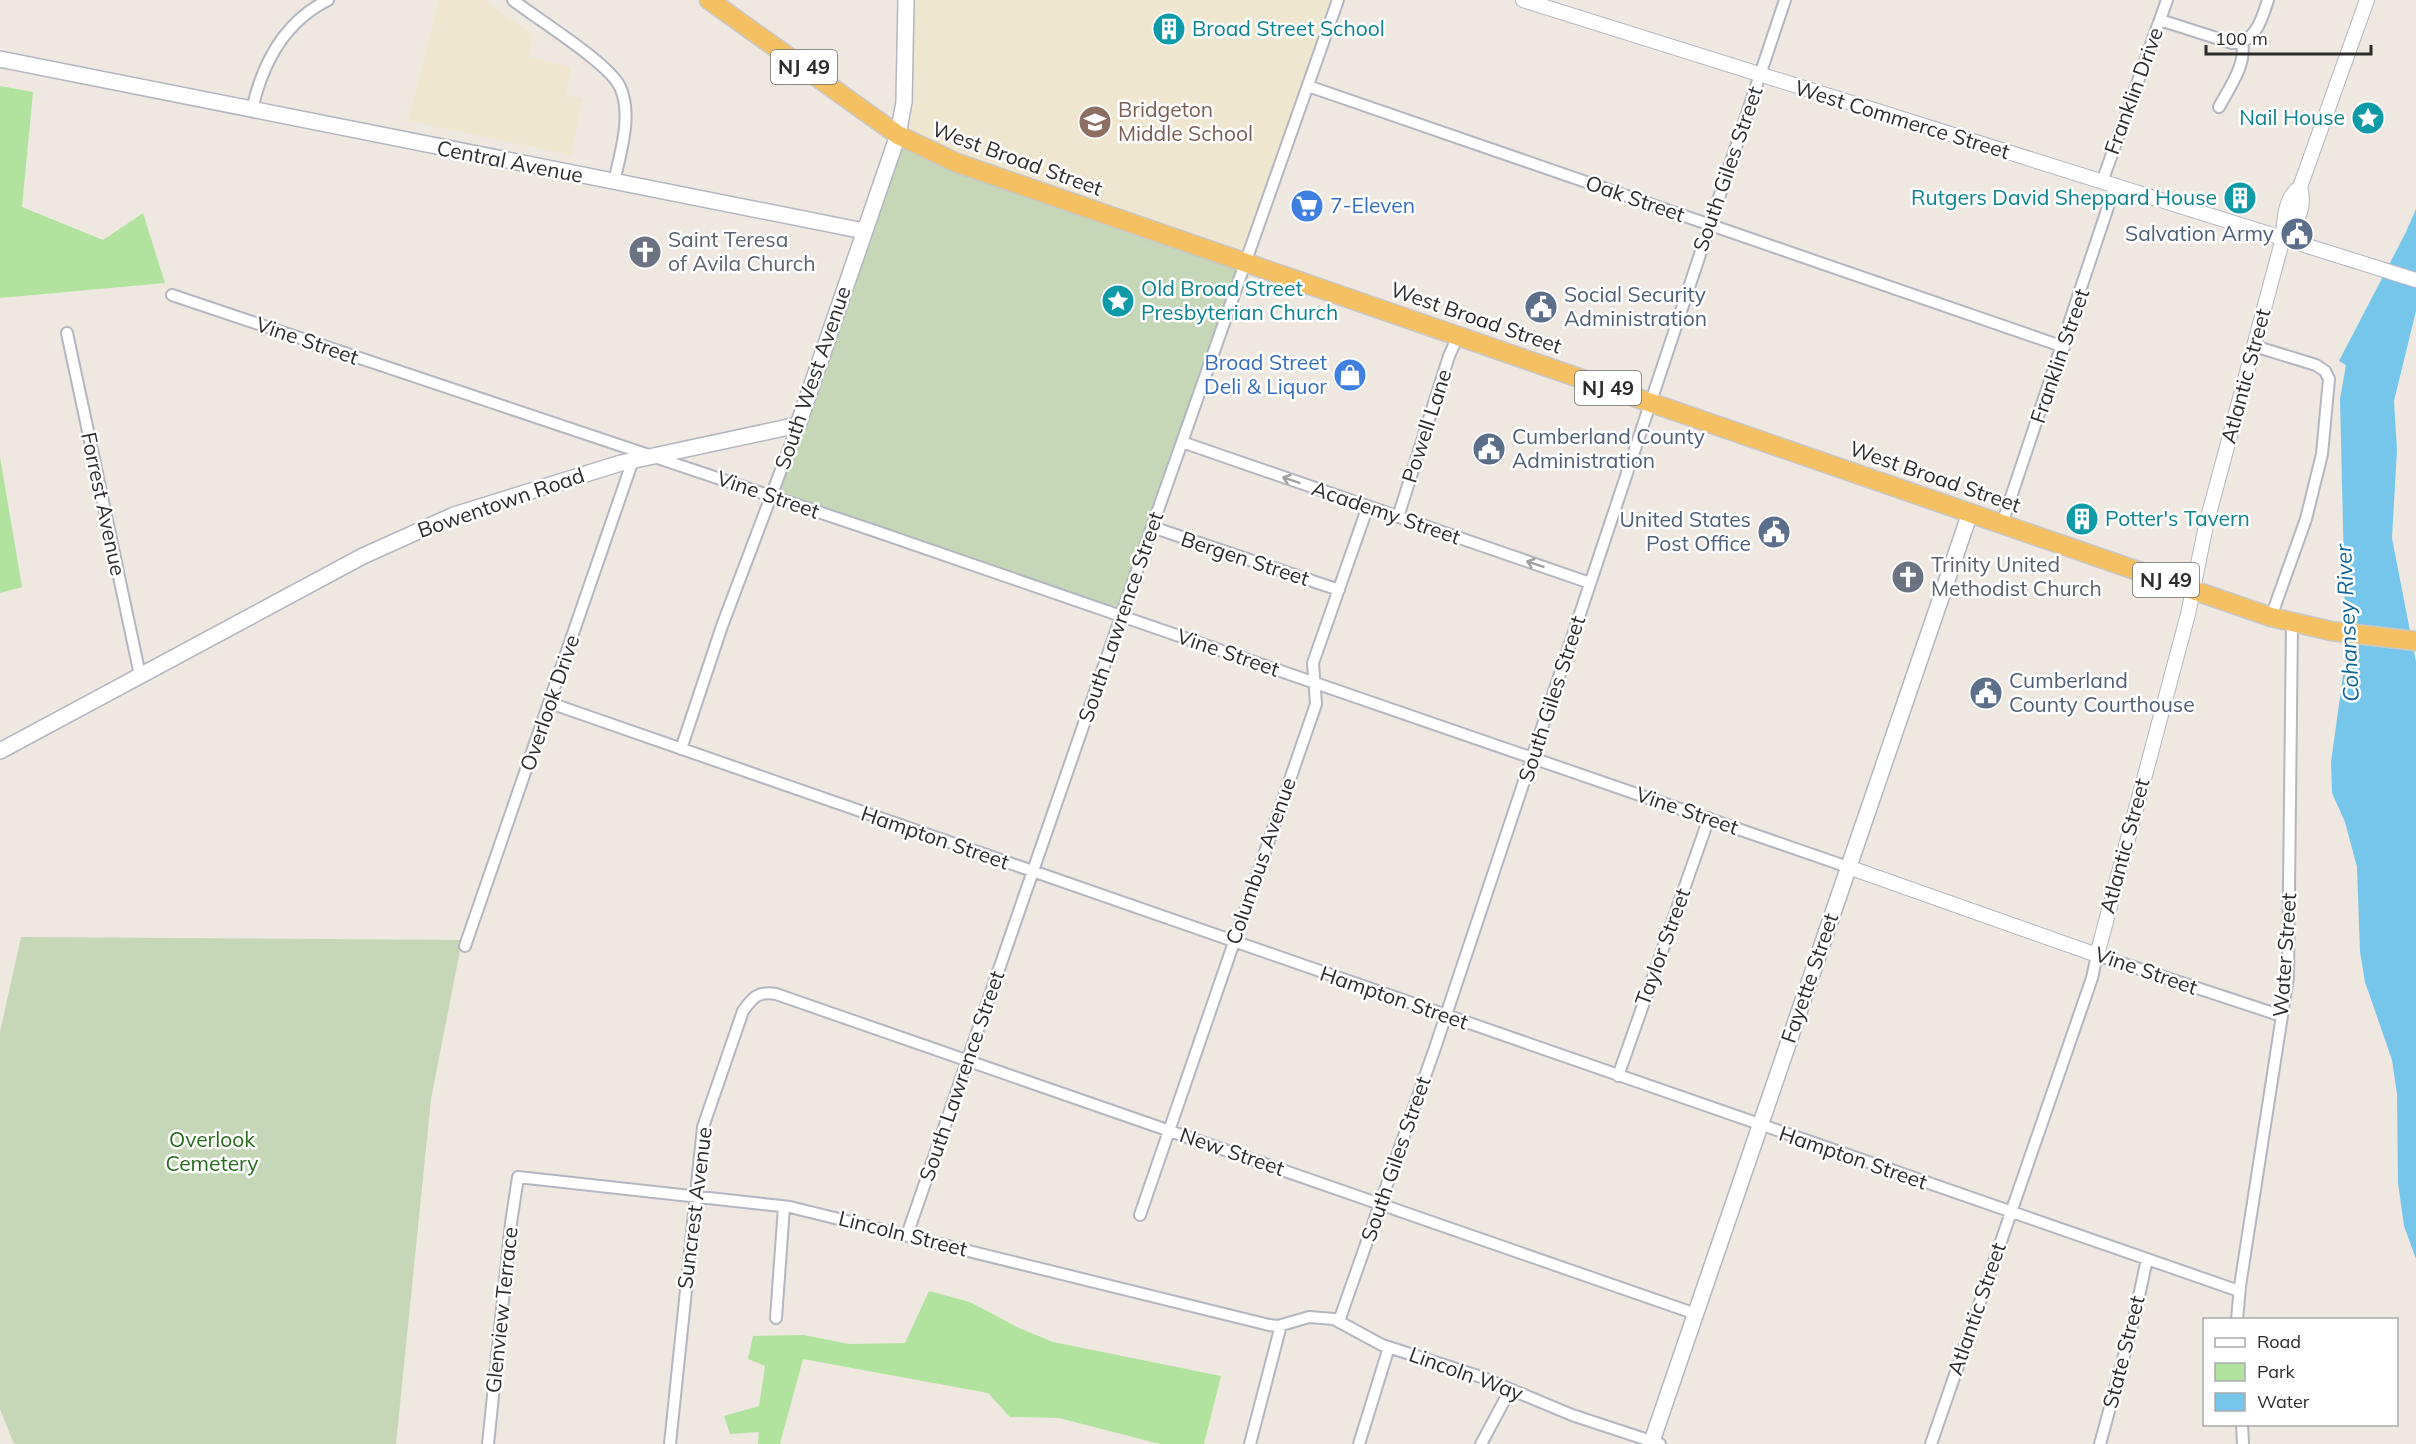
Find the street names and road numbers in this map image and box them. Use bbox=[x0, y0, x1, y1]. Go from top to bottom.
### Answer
street label: Franklin Drive bbox=[2098, 24, 2168, 158]
road number: NJ 49 bbox=[771, 50, 837, 84]
street label: West Commerce Street bbox=[1792, 74, 2013, 164]
street label: South Giles Street bbox=[1687, 83, 1768, 255]
street label: West Broad Street bbox=[929, 115, 1106, 201]
street label: Central Avenue bbox=[435, 134, 586, 188]
street label: Oak Street bbox=[1582, 169, 1688, 227]
street label: West Broad Street bbox=[1387, 276, 1565, 359]
street label: South West Avenue bbox=[768, 283, 856, 473]
street label: Franklin Street bbox=[2024, 285, 2094, 426]
street label: Atlantic Street bbox=[2215, 305, 2276, 446]
street label: Vine Street bbox=[253, 310, 362, 370]
street label: Powell Lane bbox=[1395, 366, 1457, 486]
road number: NJ 49 bbox=[1575, 371, 1641, 405]
street label: Forrest Avenue bbox=[76, 430, 132, 578]
street label: West Broad Street bbox=[1846, 435, 2024, 518]
street label: Bowentown Road bbox=[414, 461, 587, 543]
street label: Vine Street bbox=[714, 464, 823, 524]
street label: Academy Street bbox=[1309, 474, 1464, 550]
street label: South Lawrence Street bbox=[1072, 508, 1168, 725]
street label: Bergen Street bbox=[1178, 525, 1313, 591]
road number: NJ 49 bbox=[2133, 563, 2199, 597]
street label: South Giles Street bbox=[1512, 612, 1590, 785]
street label: Vine Street bbox=[1174, 622, 1283, 682]
street label: Overlook Drive bbox=[514, 631, 585, 774]
street label: Columbus Avenue bbox=[1219, 774, 1301, 948]
street label: Atlantic Street bbox=[2094, 775, 2155, 916]
street label: Vine Street bbox=[1633, 780, 1742, 840]
street label: Hampton Street bbox=[858, 800, 1013, 875]
street label: Taylor Street bbox=[1629, 884, 1695, 1009]
street label: Water Street bbox=[2267, 892, 2301, 1018]
street label: Fayette Street bbox=[1775, 909, 1843, 1046]
street label: Vine Street bbox=[2092, 940, 2201, 1000]
street label: Hampton Street bbox=[1317, 960, 1472, 1035]
street label: South Lawrence Street bbox=[913, 967, 1009, 1184]
street label: South Giles Street bbox=[1355, 1073, 1436, 1245]
street label: Hampton Street bbox=[1776, 1120, 1931, 1195]
street label: New Street bbox=[1177, 1121, 1288, 1181]
street label: Suncrest Avenue bbox=[671, 1125, 717, 1290]
street label: Lincoln Street bbox=[836, 1204, 970, 1262]
street label: Glenview Terrace bbox=[479, 1225, 523, 1394]
street label: Atlantic Street bbox=[1941, 1239, 2011, 1378]
street label: State Street bbox=[2096, 1293, 2150, 1411]
street label: Lincoln Way bbox=[1406, 1340, 1527, 1406]

